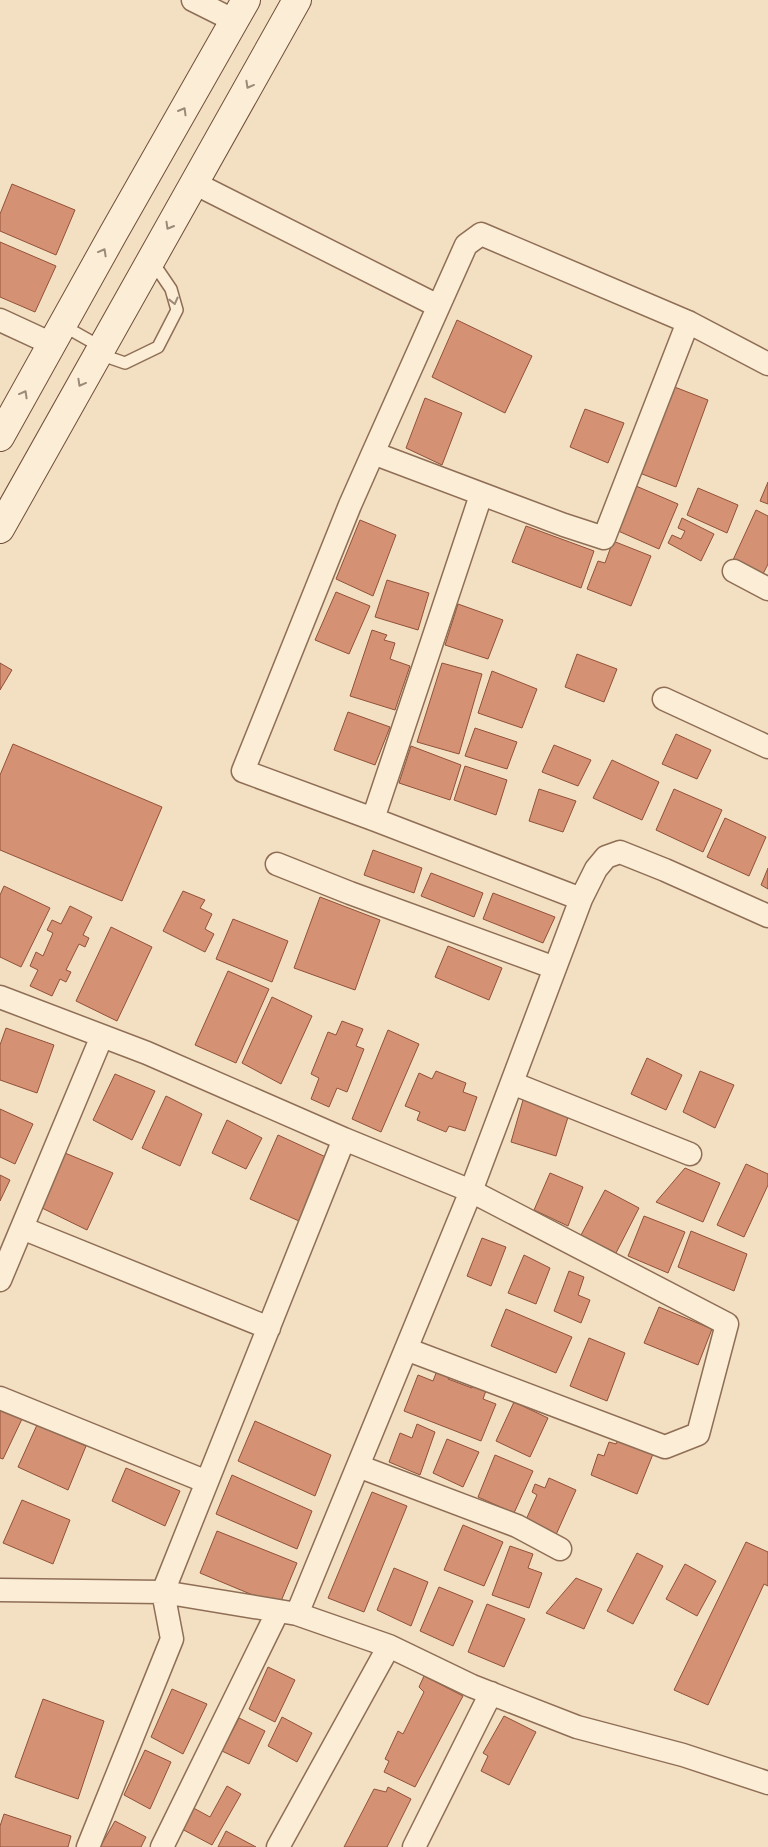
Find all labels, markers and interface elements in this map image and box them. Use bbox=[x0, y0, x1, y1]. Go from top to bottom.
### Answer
one-way arrow bbox=[245, 79, 255, 88]
one-way arrow bbox=[177, 108, 187, 117]
one-way arrow bbox=[166, 221, 176, 230]
one-way arrow bbox=[96, 249, 106, 258]
one-way arrow bbox=[169, 297, 179, 305]
one-way arrow bbox=[77, 378, 87, 387]
one-way arrow bbox=[17, 391, 27, 400]

